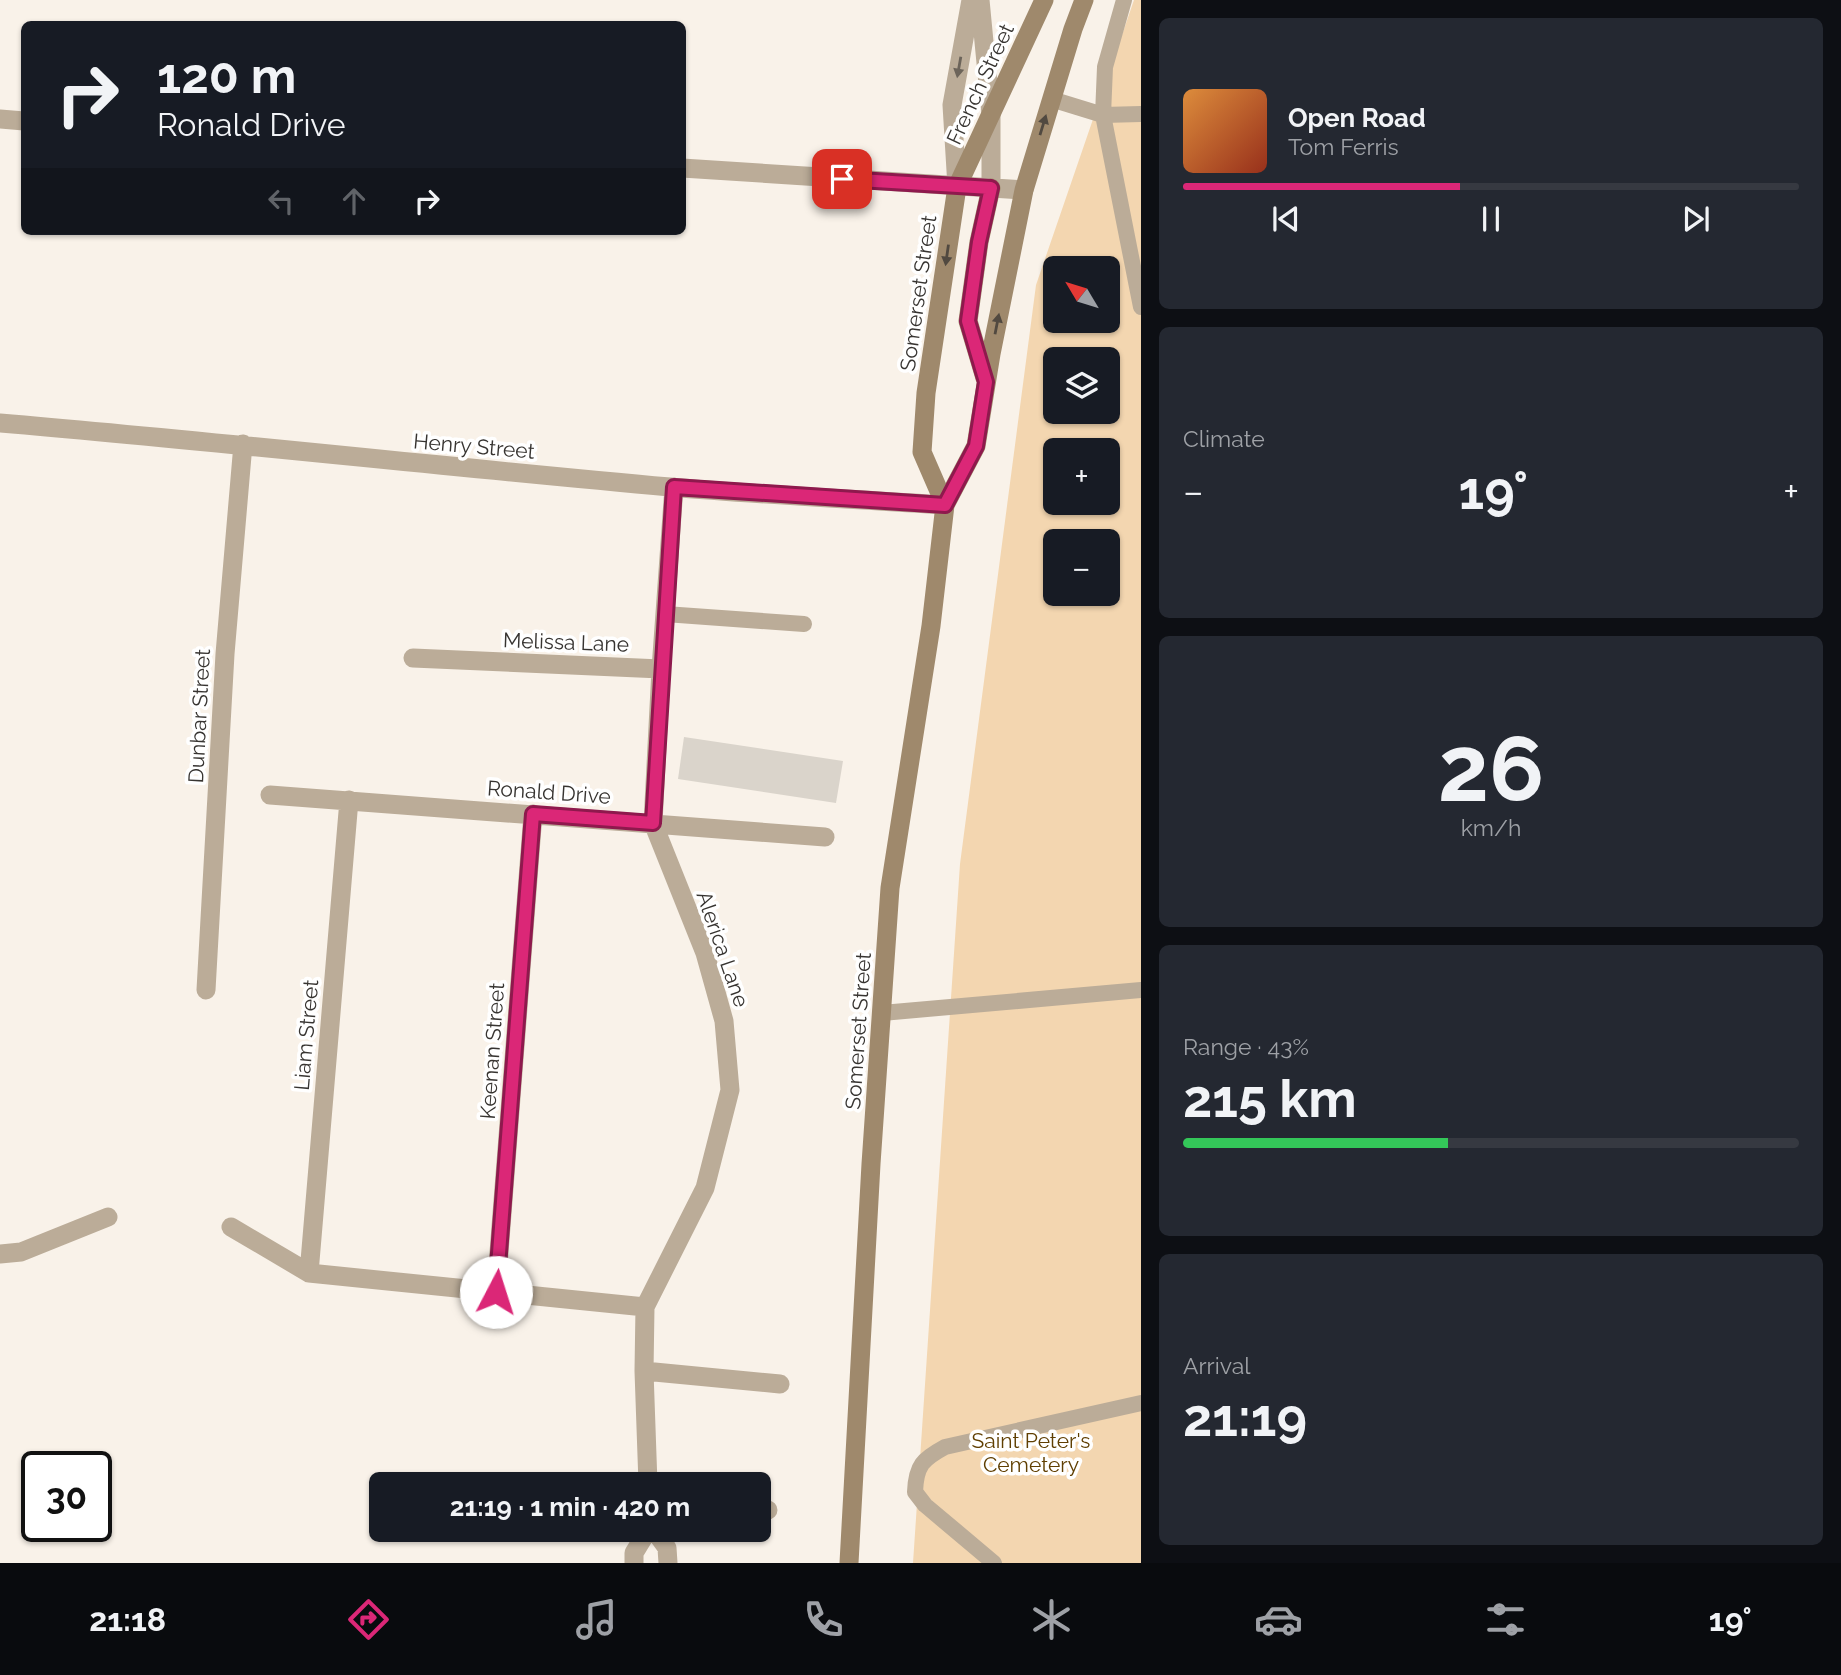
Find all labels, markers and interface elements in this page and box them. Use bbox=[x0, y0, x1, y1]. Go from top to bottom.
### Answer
street label: French Street bbox=[941, 20, 1019, 148]
text: 120 m bbox=[157, 47, 296, 104]
icon: right bbox=[42, 49, 133, 140]
one-way arrow bbox=[953, 56, 964, 78]
text: Open Road bbox=[1288, 103, 1426, 133]
text: Ronald Drive bbox=[157, 106, 346, 143]
one-way arrow bbox=[1039, 114, 1049, 135]
text: Tom Ferris bbox=[1288, 133, 1399, 160]
pin bbox=[812, 149, 872, 209]
icon: arrive bbox=[823, 160, 861, 198]
icon: left bbox=[262, 182, 300, 220]
icon: ahead bbox=[335, 182, 373, 220]
icon: right bbox=[408, 182, 446, 220]
icon: previous bbox=[1267, 200, 1305, 238]
icon: pause bbox=[1472, 200, 1510, 238]
icon: next bbox=[1677, 200, 1715, 238]
street label: Somerset Street bbox=[895, 213, 941, 373]
one-way arrow bbox=[941, 244, 952, 266]
north arrow bbox=[1043, 256, 1120, 332]
map controls bbox=[1043, 256, 1120, 606]
one-way arrow bbox=[991, 313, 1002, 335]
button: layers bbox=[1043, 347, 1120, 424]
text: Climate bbox=[1183, 425, 1265, 452]
street label: Henry Street bbox=[412, 428, 536, 464]
button: + bbox=[1043, 438, 1120, 515]
text: 19° bbox=[1459, 460, 1528, 521]
text: − bbox=[1183, 469, 1203, 514]
text: + bbox=[1783, 469, 1799, 514]
button: − bbox=[1043, 529, 1120, 606]
street label: Melissa Lane bbox=[503, 627, 629, 657]
street label: Dunbar Street bbox=[183, 648, 215, 784]
text: 26 bbox=[1438, 715, 1544, 822]
street label: Ronald Drive bbox=[486, 775, 612, 809]
text: km/h bbox=[1461, 814, 1521, 841]
street label: Alerica Lane bbox=[692, 888, 754, 1010]
street label: Somerset Street bbox=[840, 952, 876, 1110]
street label: Liam Street bbox=[289, 979, 323, 1091]
street label: Keenan Street bbox=[475, 982, 509, 1120]
text: Range · 43% bbox=[1183, 1033, 1309, 1060]
text: 215 km bbox=[1183, 1068, 1357, 1129]
position arrow bbox=[459, 1255, 533, 1329]
text: Arrival bbox=[1183, 1352, 1250, 1379]
text: 21:19 bbox=[1183, 1387, 1307, 1448]
park label: Saint Peter's Cemetery bbox=[971, 1428, 1091, 1477]
speed limit sign: 30 bbox=[21, 1451, 112, 1542]
text: 21:19 · 1 min · 420 m bbox=[450, 1492, 690, 1522]
icon: directions bbox=[344, 1595, 393, 1644]
icon: music bbox=[572, 1595, 621, 1644]
icon: phone bbox=[799, 1595, 848, 1644]
icon: climate bbox=[1027, 1595, 1076, 1644]
icon: car bbox=[1254, 1595, 1303, 1644]
icon: filters bbox=[1481, 1595, 1530, 1644]
text: 21:18 bbox=[89, 1601, 166, 1638]
text: 19° bbox=[1709, 1601, 1752, 1638]

